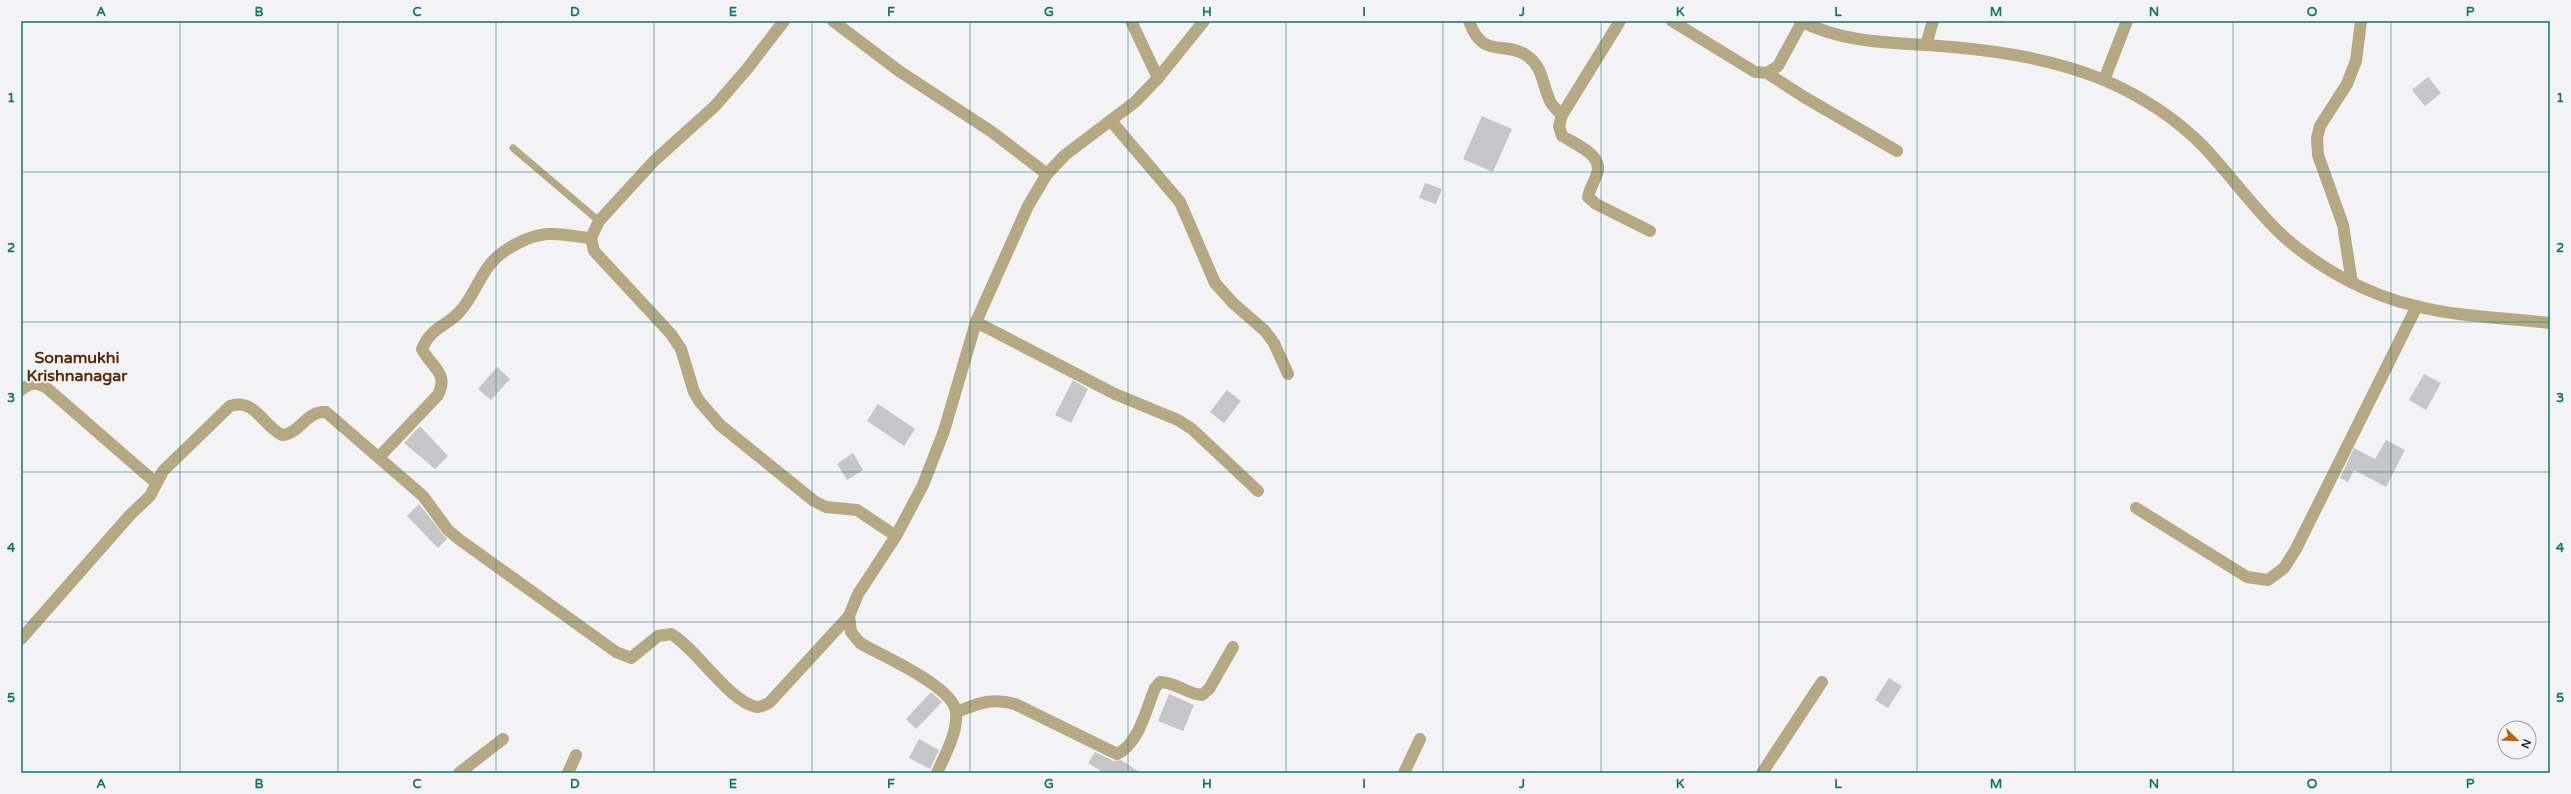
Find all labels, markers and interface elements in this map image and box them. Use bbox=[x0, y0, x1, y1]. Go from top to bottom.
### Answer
text: A bbox=[96, 4, 106, 20]
text: B bbox=[254, 4, 264, 20]
text: C bbox=[412, 4, 422, 20]
text: D bbox=[570, 4, 580, 20]
text: E bbox=[729, 4, 737, 20]
text: F bbox=[887, 4, 895, 20]
text: G bbox=[1044, 4, 1054, 20]
text: H bbox=[1202, 4, 1212, 20]
text: I bbox=[1362, 4, 1366, 20]
text: J bbox=[1518, 4, 1525, 20]
text: K bbox=[1676, 4, 1685, 20]
text: L bbox=[1834, 4, 1842, 20]
text: M bbox=[1990, 4, 2002, 20]
text: N bbox=[2149, 4, 2159, 20]
text: O bbox=[2307, 4, 2318, 20]
text: P bbox=[2466, 4, 2475, 20]
text: 1 bbox=[7, 90, 15, 106]
text: 1 bbox=[2556, 90, 2564, 106]
text: 2 bbox=[7, 240, 15, 256]
text: 2 bbox=[2556, 240, 2564, 256]
district label: Sonamukhi Krishnanagar bbox=[27, 348, 128, 386]
text: 3 bbox=[7, 390, 15, 406]
text: 3 bbox=[2556, 390, 2564, 406]
text: 4 bbox=[7, 540, 16, 556]
text: 4 bbox=[2556, 540, 2565, 556]
text: 5 bbox=[7, 690, 15, 706]
text: 5 bbox=[2556, 690, 2564, 706]
north arrow bbox=[2497, 720, 2537, 760]
text: N bbox=[2518, 737, 2533, 750]
text: A bbox=[96, 776, 106, 792]
text: B bbox=[254, 776, 264, 792]
text: C bbox=[412, 776, 422, 792]
text: D bbox=[570, 776, 580, 792]
text: E bbox=[729, 776, 737, 792]
text: F bbox=[887, 776, 895, 792]
text: G bbox=[1044, 776, 1054, 792]
text: H bbox=[1202, 776, 1212, 792]
text: I bbox=[1362, 776, 1366, 792]
text: J bbox=[1518, 776, 1525, 792]
text: K bbox=[1676, 776, 1685, 792]
text: L bbox=[1834, 776, 1842, 792]
text: M bbox=[1990, 776, 2002, 792]
text: N bbox=[2149, 776, 2159, 792]
text: O bbox=[2307, 776, 2318, 792]
text: P bbox=[2466, 776, 2475, 792]

